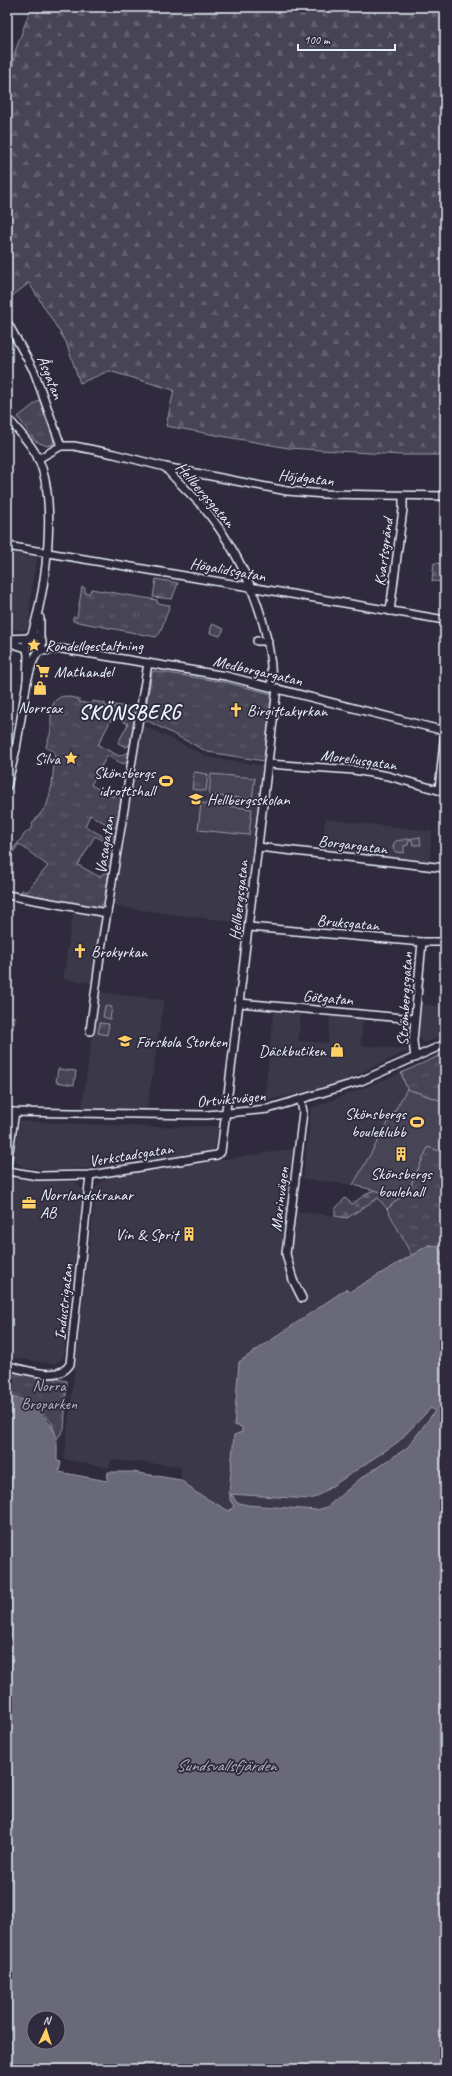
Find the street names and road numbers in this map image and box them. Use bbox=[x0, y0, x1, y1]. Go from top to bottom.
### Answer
street label: Åsgatan bbox=[32, 353, 68, 403]
street label: Hellbergsgatan bbox=[171, 458, 240, 532]
street label: Höjdgatan bbox=[277, 465, 335, 491]
street label: Kvartsgränd bbox=[370, 514, 398, 587]
street label: Högalidsgatan bbox=[188, 553, 268, 587]
street label: Medborgargatan bbox=[211, 651, 305, 691]
street label: Moreliusgatan bbox=[320, 745, 399, 775]
street label: Vasagatan bbox=[91, 814, 119, 875]
street label: Borgargatan bbox=[317, 831, 389, 859]
street label: Hellbergsgatan bbox=[225, 858, 253, 941]
street label: Bruksgatan bbox=[316, 910, 381, 936]
street label: Strömbergsgatan bbox=[393, 951, 417, 1046]
street label: Götgatan bbox=[302, 986, 355, 1010]
street label: Ortviksvägen bbox=[196, 1086, 267, 1112]
street label: Verkstadsgatan bbox=[88, 1138, 175, 1171]
street label: Marinvägen bbox=[266, 1165, 294, 1233]
street label: Industrigatan bbox=[50, 1262, 78, 1341]

